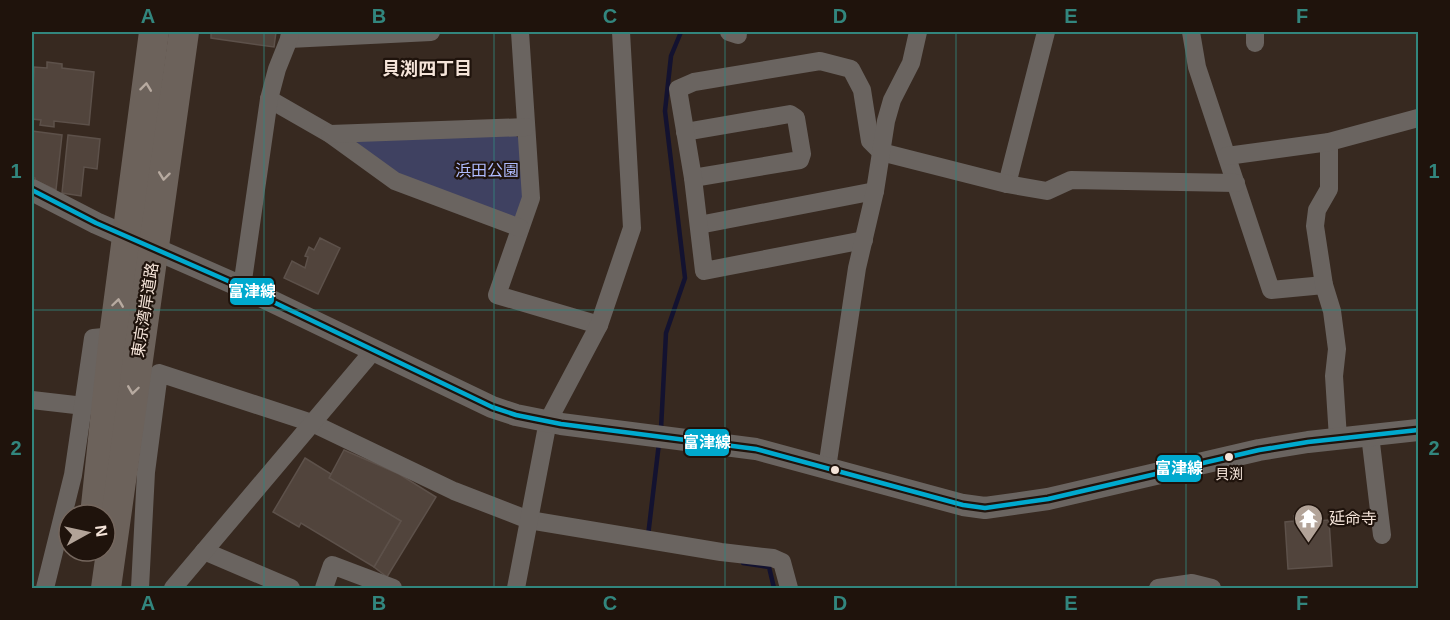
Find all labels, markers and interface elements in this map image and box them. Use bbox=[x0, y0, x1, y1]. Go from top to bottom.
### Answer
text: A bbox=[141, 5, 155, 27]
text: B bbox=[372, 5, 386, 27]
text: C bbox=[603, 5, 617, 27]
text: D bbox=[833, 5, 847, 27]
text: E bbox=[1064, 5, 1078, 27]
text: F bbox=[1296, 5, 1308, 27]
district label: 貝渕四丁目 bbox=[382, 59, 472, 79]
one-way arrow bbox=[140, 82, 152, 91]
text: 1 bbox=[10, 160, 22, 182]
text: 1 bbox=[1428, 160, 1440, 182]
park label: 浜田公園 bbox=[455, 162, 519, 179]
one-way arrow bbox=[159, 171, 171, 180]
street label: 東京湾岸道路 bbox=[129, 261, 161, 359]
line badge: 富津線 bbox=[229, 277, 275, 306]
text: 富津線 bbox=[228, 283, 276, 300]
one-way arrow bbox=[111, 298, 124, 308]
one-way arrow bbox=[127, 385, 139, 394]
line badge: 富津線 bbox=[684, 428, 730, 457]
text: 富津線 bbox=[683, 434, 731, 451]
text: 2 bbox=[10, 437, 22, 459]
text: 2 bbox=[1428, 437, 1440, 459]
marker: 貝渕 bbox=[1223, 451, 1235, 463]
line badge: 富津線 bbox=[1156, 454, 1202, 483]
text: 富津線 bbox=[1155, 460, 1203, 477]
unlabelled marker bbox=[829, 464, 841, 476]
place label: 貝渕 bbox=[1215, 466, 1243, 482]
temple icon: 延命寺 bbox=[1292, 502, 1324, 544]
north arrow bbox=[57, 503, 117, 563]
place label: 延命寺 bbox=[1329, 510, 1377, 527]
text: N bbox=[92, 524, 111, 538]
text: A bbox=[141, 592, 155, 614]
text: B bbox=[372, 592, 386, 614]
text: C bbox=[603, 592, 617, 614]
text: D bbox=[833, 592, 847, 614]
text: E bbox=[1064, 592, 1078, 614]
text: F bbox=[1296, 592, 1308, 614]

